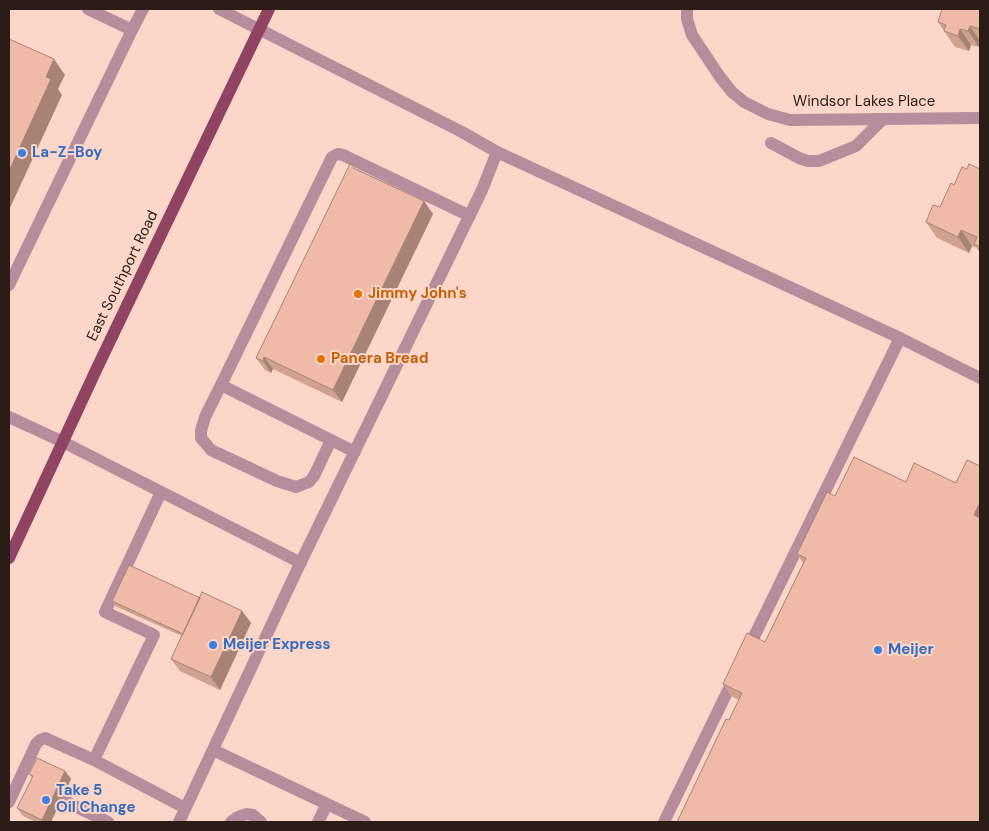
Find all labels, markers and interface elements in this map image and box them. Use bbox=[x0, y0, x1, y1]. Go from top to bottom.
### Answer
street label: Windsor Lakes Place bbox=[793, 93, 935, 111]
place label: La-Z-Boy bbox=[32, 144, 102, 162]
marker: La-Z-Boy bbox=[16, 147, 28, 159]
street label: East Southport Road bbox=[84, 208, 162, 344]
place label: Jimmy John's bbox=[368, 285, 467, 303]
marker: Jimmy John's bbox=[352, 288, 364, 300]
place label: Panera Bread bbox=[331, 350, 428, 368]
marker: Panera Bread bbox=[315, 353, 327, 365]
place label: Meijer Express bbox=[223, 636, 330, 654]
marker: Meijer Express bbox=[207, 639, 219, 651]
place label: Meijer bbox=[888, 641, 934, 659]
marker: Meijer bbox=[872, 644, 884, 656]
place label: Take 5 Oil Change bbox=[56, 782, 135, 817]
marker: Take 5 Oil Change bbox=[40, 794, 52, 806]

